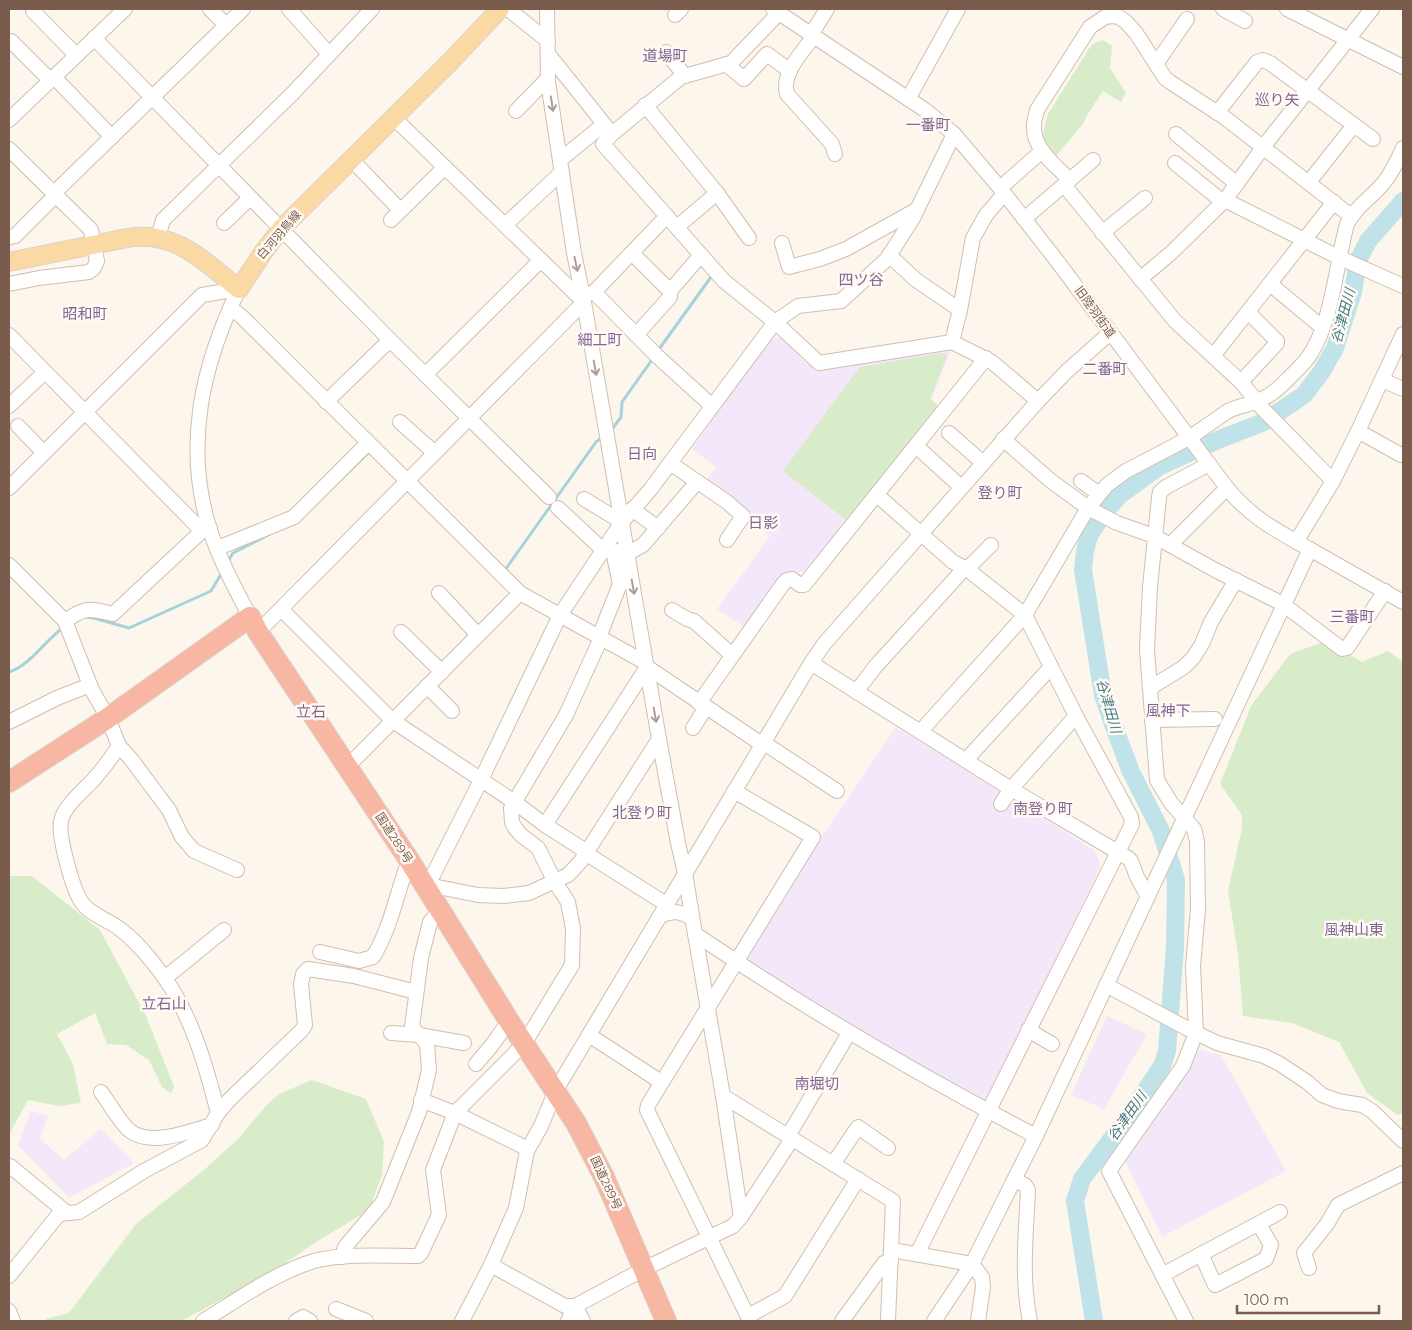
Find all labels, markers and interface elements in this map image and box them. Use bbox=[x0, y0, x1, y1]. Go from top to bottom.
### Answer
district label: 道場町 bbox=[642, 46, 688, 65]
district label: 巡り矢 bbox=[1254, 90, 1300, 109]
one-way arrow bbox=[547, 96, 557, 112]
district label: 一番町 bbox=[905, 115, 951, 134]
street label: 白河羽鳥線 bbox=[253, 207, 304, 262]
one-way arrow bbox=[572, 256, 582, 272]
district label: 四ツ谷 bbox=[838, 270, 884, 289]
street label: 旧陸羽街道 bbox=[1072, 283, 1119, 340]
water label: 谷津田川 bbox=[1327, 285, 1359, 345]
district label: 昭和町 bbox=[62, 304, 108, 323]
district label: 細工町 bbox=[577, 330, 623, 349]
one-way arrow bbox=[591, 359, 601, 375]
district label: 二番町 bbox=[1082, 359, 1128, 378]
district label: 日向 bbox=[627, 444, 657, 463]
district label: 登り町 bbox=[977, 483, 1023, 502]
district label: 日影 bbox=[748, 513, 778, 532]
one-way arrow bbox=[629, 579, 639, 595]
district label: 三番町 bbox=[1329, 607, 1375, 626]
water label: 谷津田川 bbox=[1093, 677, 1126, 737]
district label: 風神下 bbox=[1145, 701, 1191, 720]
district label: 立石 bbox=[296, 702, 326, 721]
one-way arrow bbox=[650, 707, 660, 723]
district label: 南登り町 bbox=[1013, 799, 1073, 818]
district label: 北登り町 bbox=[612, 803, 672, 822]
street label: 国道289号 bbox=[372, 809, 416, 866]
district label: 風神山東 bbox=[1324, 920, 1384, 939]
district label: 立石山 bbox=[141, 994, 187, 1013]
district label: 南堀切 bbox=[794, 1074, 840, 1093]
water label: 谷津田川 bbox=[1104, 1086, 1152, 1144]
street label: 国道289号 bbox=[587, 1153, 625, 1212]
scale bar bbox=[1237, 1282, 1380, 1314]
text: 100 m bbox=[1244, 1290, 1289, 1309]

